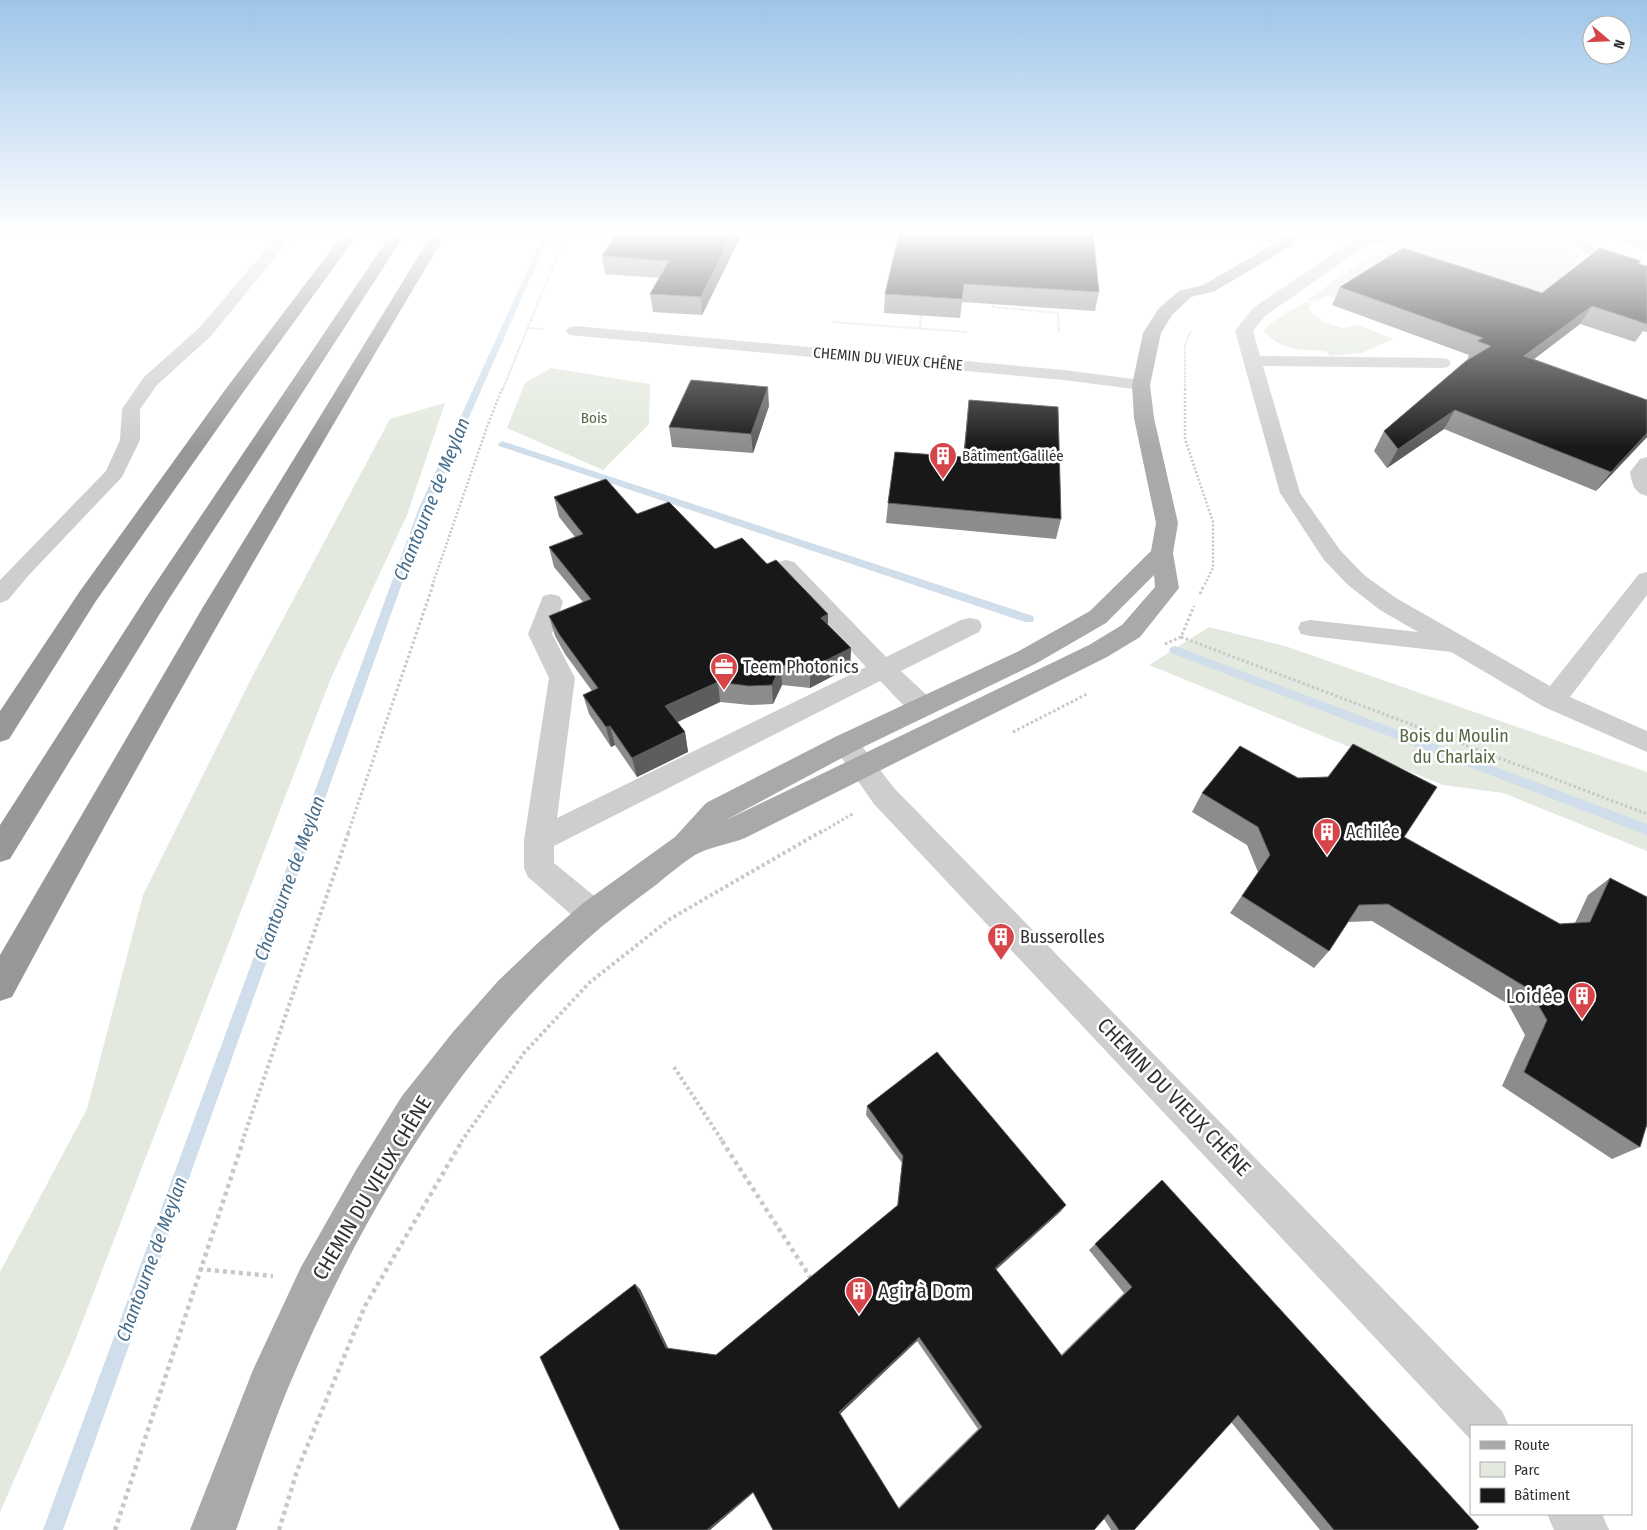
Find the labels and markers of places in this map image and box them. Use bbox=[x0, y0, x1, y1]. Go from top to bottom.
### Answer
building icon: Bâtiment Galilée bbox=[928, 441, 958, 480]
place label: Bâtiment Galilée bbox=[962, 447, 1064, 465]
office icon: Teem Photonics bbox=[709, 652, 739, 691]
place label: Teem Photonics bbox=[743, 656, 859, 678]
building icon: Achilée bbox=[1312, 817, 1342, 856]
place label: Achilée bbox=[1346, 821, 1400, 843]
building icon: Busserolles bbox=[986, 922, 1016, 961]
place label: Busserolles bbox=[1020, 926, 1105, 948]
building icon: Loidée bbox=[1567, 981, 1597, 1020]
place label: Loidée bbox=[1506, 983, 1563, 1009]
building icon: Agir à Dom bbox=[844, 1276, 874, 1315]
place label: Agir à Dom bbox=[878, 1278, 971, 1304]

